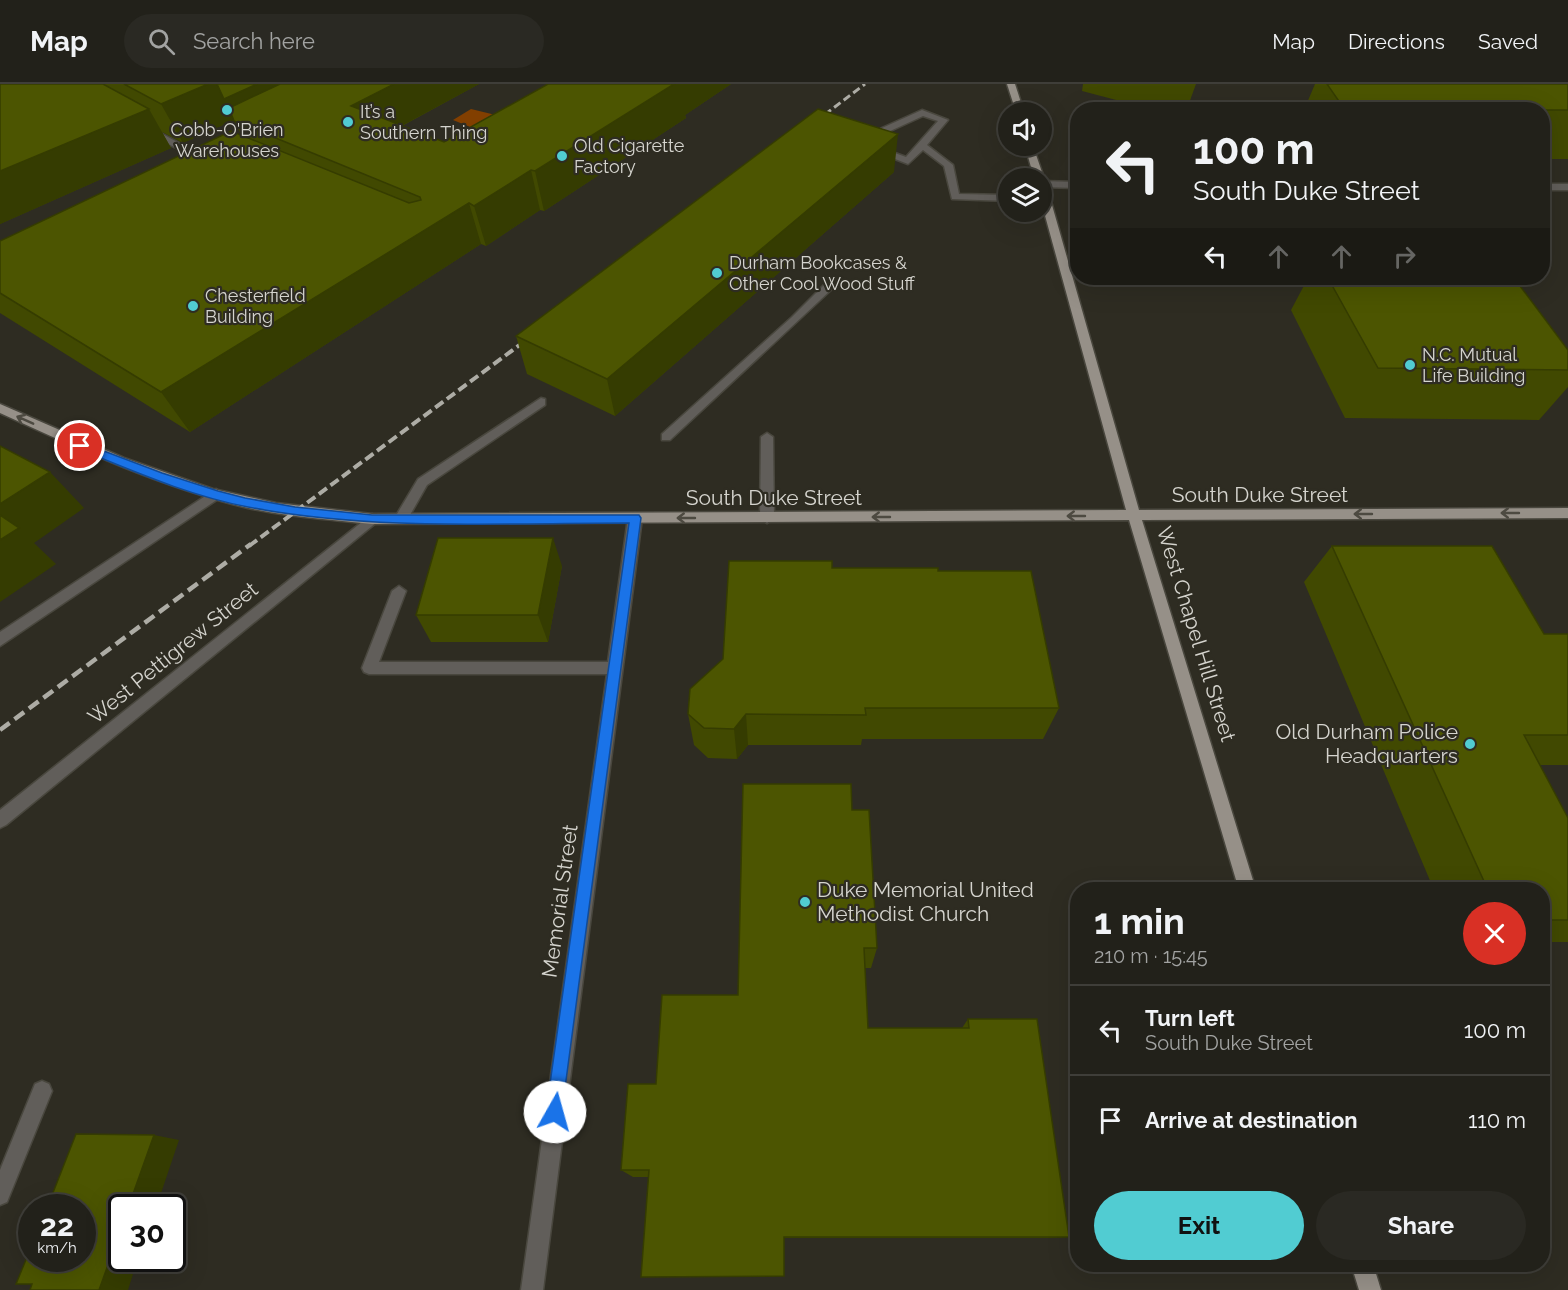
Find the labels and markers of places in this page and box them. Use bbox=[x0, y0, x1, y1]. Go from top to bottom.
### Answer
place label: It’s a Southern Thing bbox=[360, 101, 487, 143]
marker: Cobb-O'Brien Warehouses bbox=[220, 103, 234, 117]
marker: It’s a Southern Thing bbox=[341, 115, 355, 129]
place label: Cobb-O'Brien Warehouses bbox=[170, 119, 284, 161]
place label: Old Cigarette Factory bbox=[574, 135, 685, 177]
marker: Old Cigarette Factory bbox=[555, 149, 569, 163]
place label: Durham Bookcases & Other Cool Wood Stuff bbox=[729, 252, 915, 294]
marker: Durham Bookcases & Other Cool Wood Stuff bbox=[710, 266, 724, 280]
place label: Chesterfield Building bbox=[205, 285, 306, 327]
marker: Chesterfield Building bbox=[186, 299, 200, 313]
place label: N.C. Mutual Life Building bbox=[1422, 344, 1525, 386]
marker: N.C. Mutual Life Building bbox=[1403, 358, 1417, 372]
pin bbox=[54, 420, 105, 471]
place label: Old Durham Police Headquarters bbox=[1276, 719, 1458, 768]
marker: Old Durham Police Headquarters bbox=[1463, 737, 1477, 751]
place label: Duke Memorial United Methodist Church bbox=[817, 877, 1034, 926]
marker: Duke Memorial United Methodist Church bbox=[798, 895, 812, 909]

